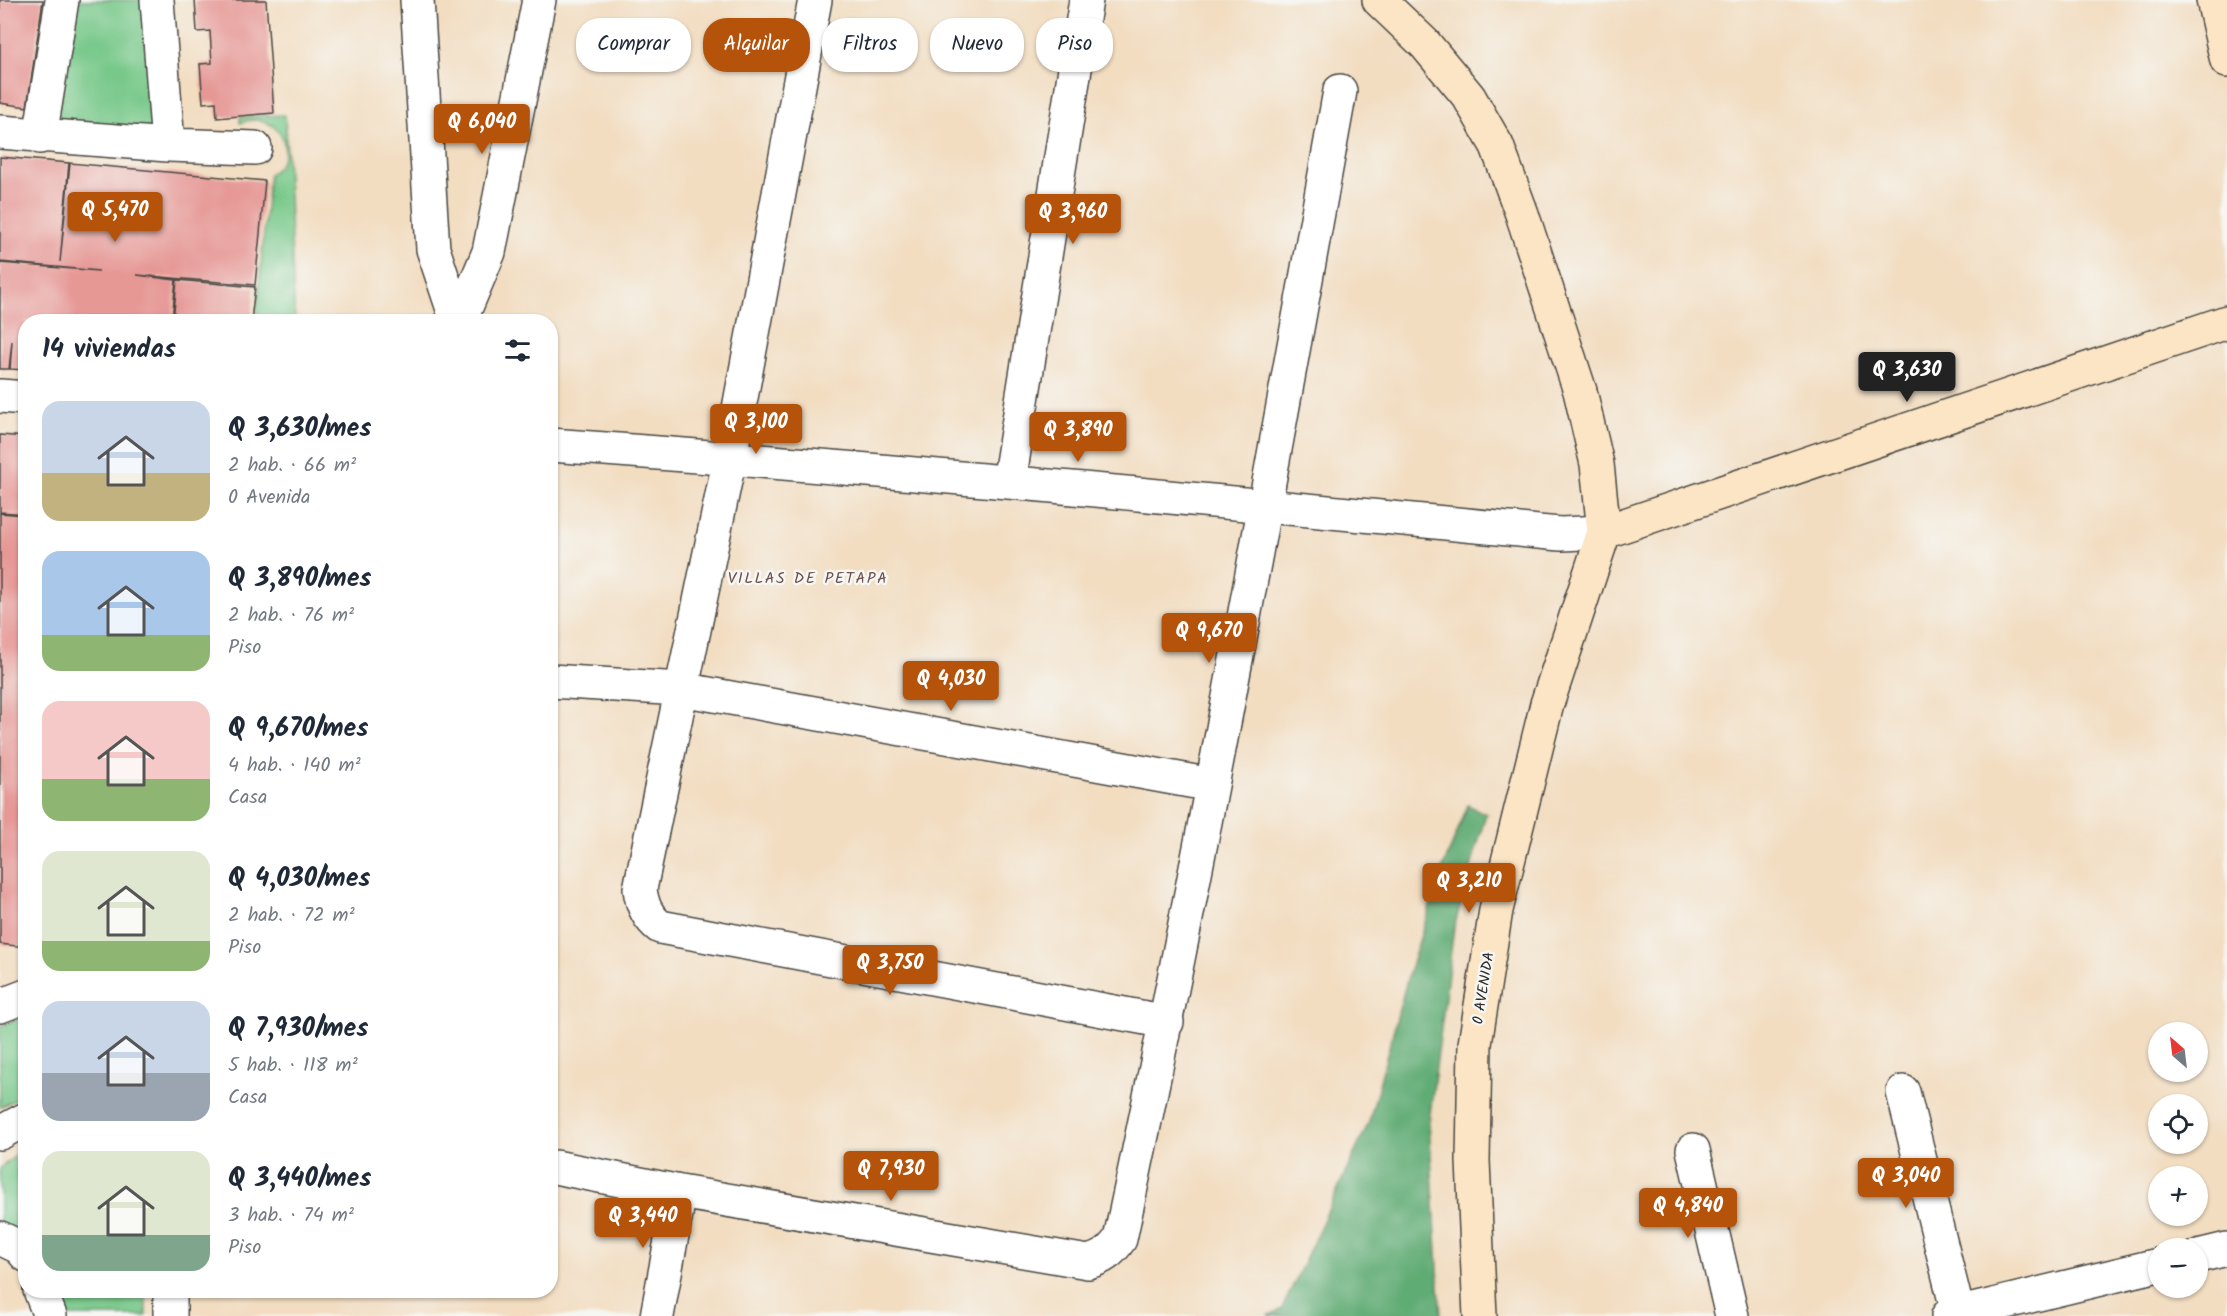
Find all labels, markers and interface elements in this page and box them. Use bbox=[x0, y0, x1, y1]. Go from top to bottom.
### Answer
chip: Comprar bbox=[576, 18, 691, 72]
chip: Alquilar bbox=[703, 18, 810, 72]
chip: Filtros bbox=[822, 18, 918, 72]
chip: Nuevo bbox=[930, 18, 1024, 72]
chip: Piso bbox=[1036, 18, 1113, 72]
pin: Q 6,040 bbox=[427, 104, 537, 155]
text: Q 6,040 bbox=[448, 107, 516, 139]
pin: Q 5,470 bbox=[60, 192, 170, 243]
pin: Q 3,960 bbox=[1018, 194, 1128, 245]
text: Q 5,470 bbox=[82, 195, 148, 227]
text: Q 3,960 bbox=[1039, 197, 1107, 229]
text: 14 viviendas bbox=[42, 329, 176, 371]
icon: filters bbox=[501, 334, 534, 367]
pin: Q 3,630 bbox=[1852, 352, 1962, 403]
text: Q 3,630 bbox=[1872, 355, 1942, 387]
pin: Q 3,100 bbox=[701, 404, 811, 455]
text: Q 3,100 bbox=[724, 407, 788, 439]
text: Q 3,630/mes bbox=[228, 408, 371, 450]
pin: Q 3,890 bbox=[1023, 412, 1133, 463]
text: Q 3,890 bbox=[1043, 415, 1113, 447]
icon: home bbox=[90, 425, 162, 497]
text: 2 hab. · 66 m² bbox=[228, 450, 356, 482]
text: 0 Avenida bbox=[228, 482, 310, 514]
text: Q 3,890/mes bbox=[228, 558, 371, 600]
district label: VILLAS DE PETAPA bbox=[728, 566, 888, 591]
icon: home bbox=[90, 575, 162, 647]
text: 2 hab. · 76 m² bbox=[228, 600, 354, 632]
pin: Q 9,670 bbox=[1154, 613, 1264, 664]
text: Q 9,670 bbox=[1176, 616, 1242, 648]
text: Piso bbox=[228, 632, 261, 664]
pin: Q 4,030 bbox=[896, 661, 1006, 712]
text: Q 4,030 bbox=[917, 664, 985, 696]
text: Q 9,670/mes bbox=[228, 708, 368, 750]
icon: home bbox=[90, 725, 162, 797]
text: 4 hab. · 140 m² bbox=[228, 750, 361, 782]
text: Casa bbox=[228, 782, 267, 814]
text: Q 4,030/mes bbox=[228, 858, 370, 900]
pin: Q 3,210 bbox=[1414, 863, 1524, 914]
text: Q 3,210 bbox=[1436, 866, 1502, 898]
icon: home bbox=[90, 875, 162, 947]
text: 2 hab. · 72 m² bbox=[228, 900, 355, 932]
text: Piso bbox=[228, 932, 261, 964]
pin: Q 3,750 bbox=[835, 945, 945, 996]
text: Q 3,750 bbox=[857, 948, 923, 980]
street label: 0 AVENIDA bbox=[1466, 950, 1502, 1026]
text: Q 7,930/mes bbox=[228, 1008, 368, 1050]
north arrow bbox=[2148, 1022, 2208, 1082]
map controls bbox=[2148, 1022, 2208, 1298]
icon: home bbox=[90, 1025, 162, 1097]
text: 5 hab. · 118 m² bbox=[228, 1050, 358, 1082]
text: Casa bbox=[228, 1082, 267, 1114]
button: locate bbox=[2148, 1094, 2208, 1154]
pin: Q 7,930 bbox=[836, 1151, 946, 1202]
text: Q 7,930 bbox=[858, 1154, 924, 1186]
text: Q 3,440/mes bbox=[228, 1158, 371, 1200]
pin: Q 3,040 bbox=[1851, 1158, 1961, 1209]
text: Q 3,040 bbox=[1872, 1161, 1940, 1193]
button: + bbox=[2148, 1166, 2208, 1226]
icon: home bbox=[90, 1175, 162, 1247]
pin: Q 4,840 bbox=[1633, 1188, 1743, 1239]
text: Q 4,840 bbox=[1653, 1191, 1723, 1223]
pin: Q 3,440 bbox=[588, 1198, 698, 1249]
text: 3 hab. · 74 m² bbox=[228, 1200, 354, 1232]
text: Q 3,440 bbox=[608, 1201, 678, 1233]
text: Piso bbox=[228, 1232, 261, 1264]
button: − bbox=[2148, 1238, 2208, 1298]

